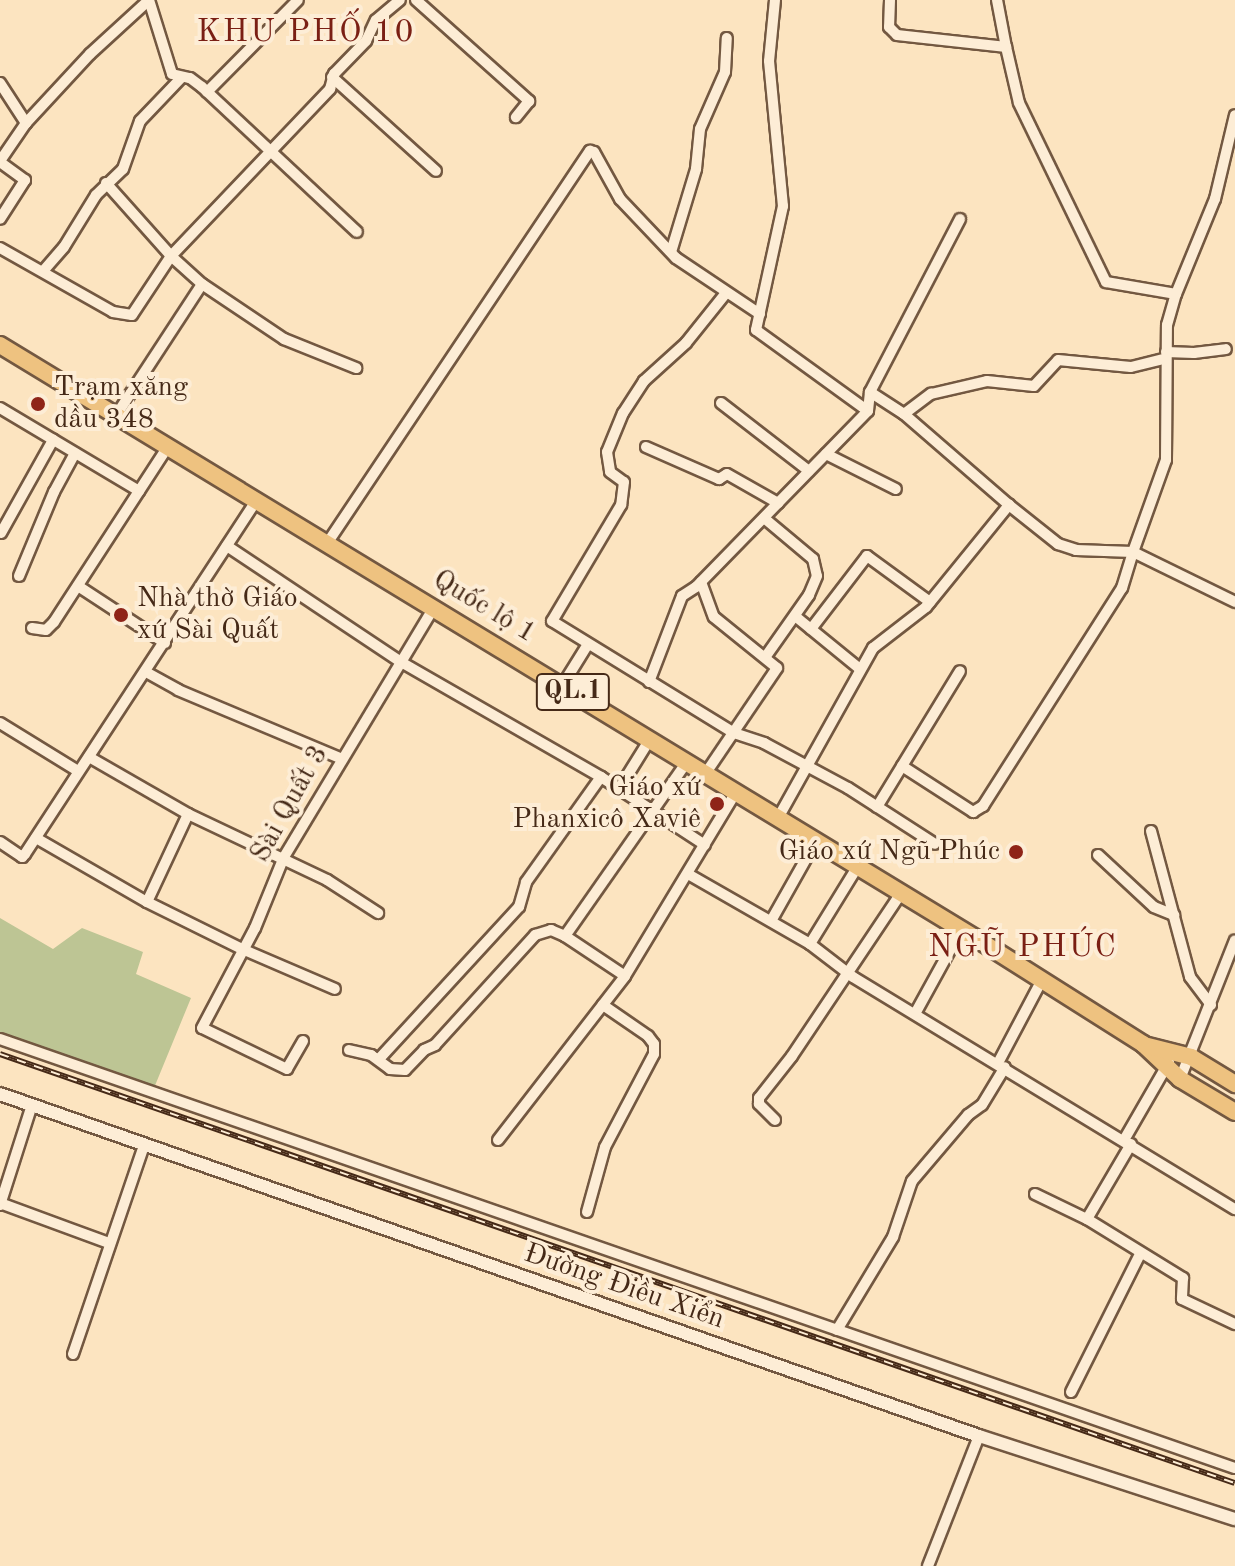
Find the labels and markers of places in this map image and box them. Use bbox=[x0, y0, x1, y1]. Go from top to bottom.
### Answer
place label: Trạm xăng dầu 348 bbox=[54, 371, 188, 437]
marker: Trạm xăng dầu 348 bbox=[29, 395, 47, 413]
place label: Nhà thờ Giáo xứ Sài Quất bbox=[137, 582, 298, 648]
marker: Nhà thờ Giáo xứ Sài Quất bbox=[112, 606, 130, 624]
place label: Giáo xứ Phanxicô Xaviê bbox=[513, 771, 701, 837]
marker: Giáo xứ Phanxicô Xaviê bbox=[708, 795, 726, 813]
place label: Giáo xứ Ngũ Phúc bbox=[778, 835, 1000, 869]
marker: Giáo xứ Ngũ Phúc bbox=[1007, 843, 1025, 861]

